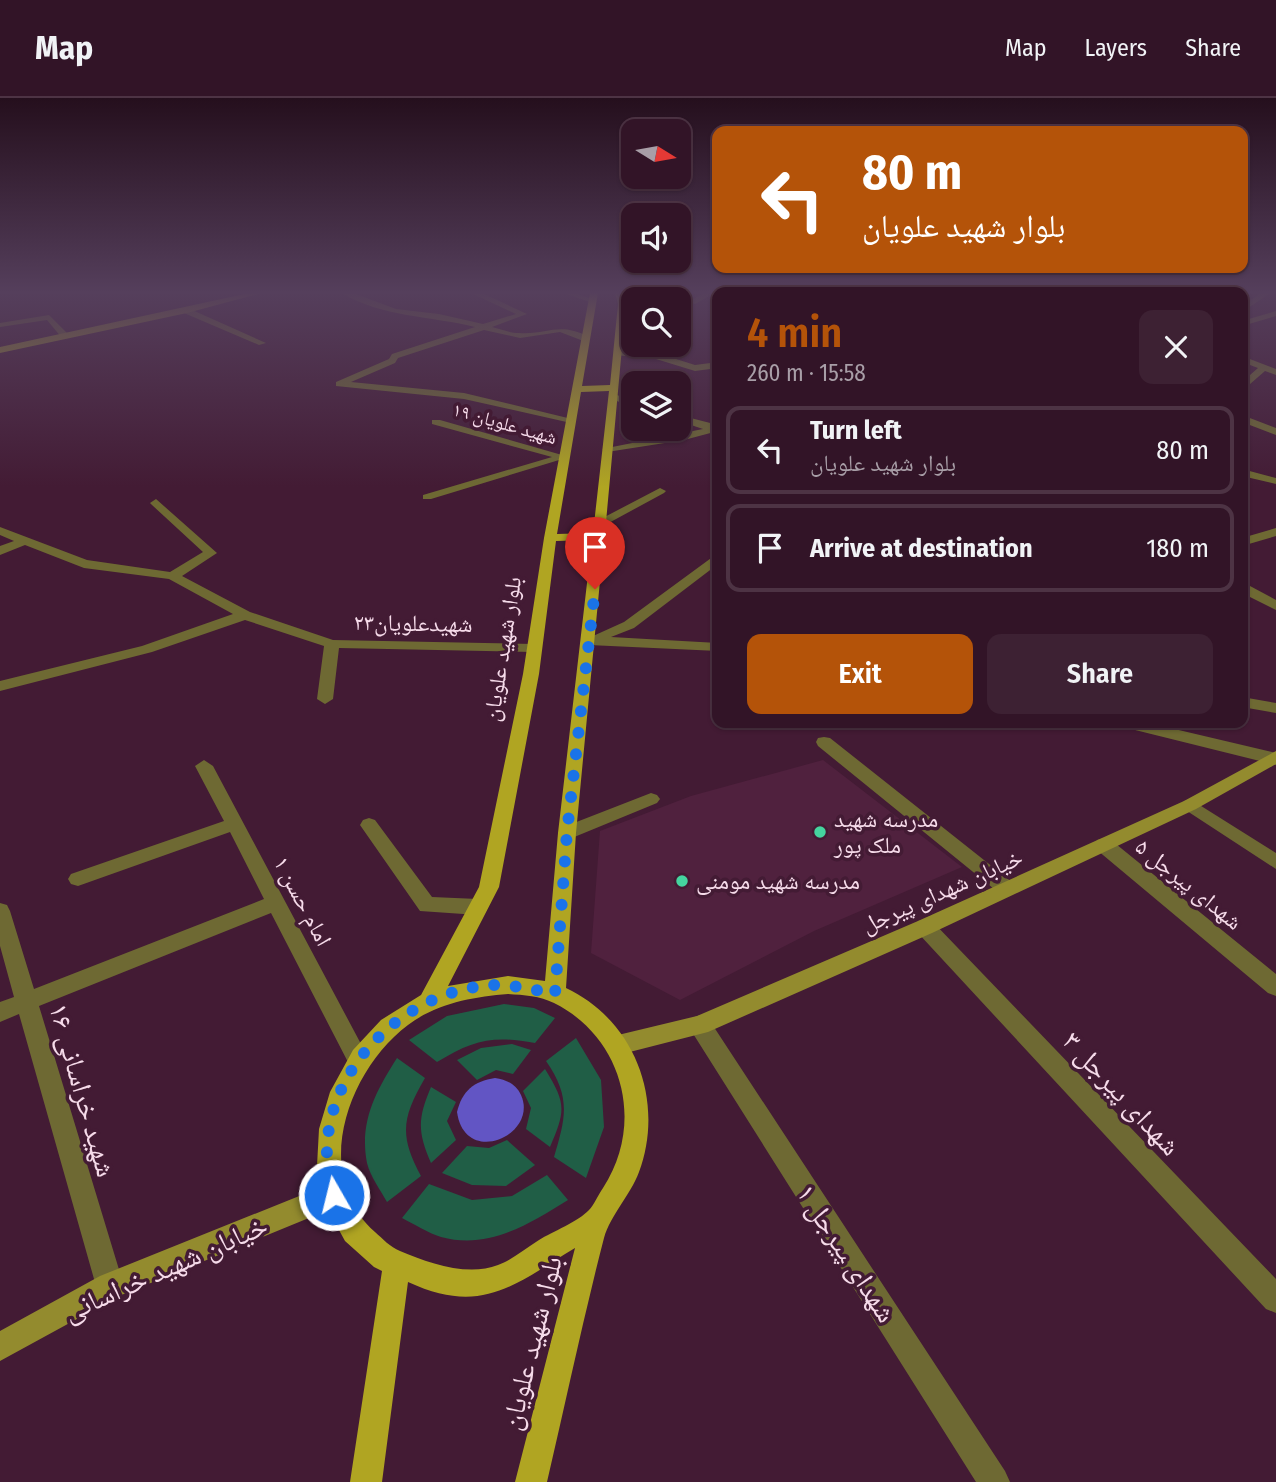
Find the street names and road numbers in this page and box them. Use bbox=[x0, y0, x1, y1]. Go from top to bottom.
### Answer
street label: شهید علویان ۱۹ bbox=[450, 398, 560, 449]
street label: بلوار شهید علویان bbox=[477, 575, 527, 723]
street label: شهیدعلویان۲۳ bbox=[353, 608, 473, 638]
street label: شهدای پیرجل ۵ bbox=[1130, 832, 1248, 936]
street label: خیابان شهدای پیرجل bbox=[857, 843, 1027, 939]
street label: امام حسن ۱ bbox=[266, 851, 338, 952]
street label: شهید خراسانی ۱۶ bbox=[41, 1000, 123, 1181]
street label: شهدای پیرجل ۳ bbox=[1055, 1025, 1187, 1163]
street label: شهدای ‍‍‍‍‍‍پیرجل ۱ bbox=[789, 1178, 903, 1329]
street label: خیابان شهید خراسانی bbox=[58, 1209, 273, 1329]
street label: بلوار شهید علویان bbox=[494, 1253, 569, 1433]

